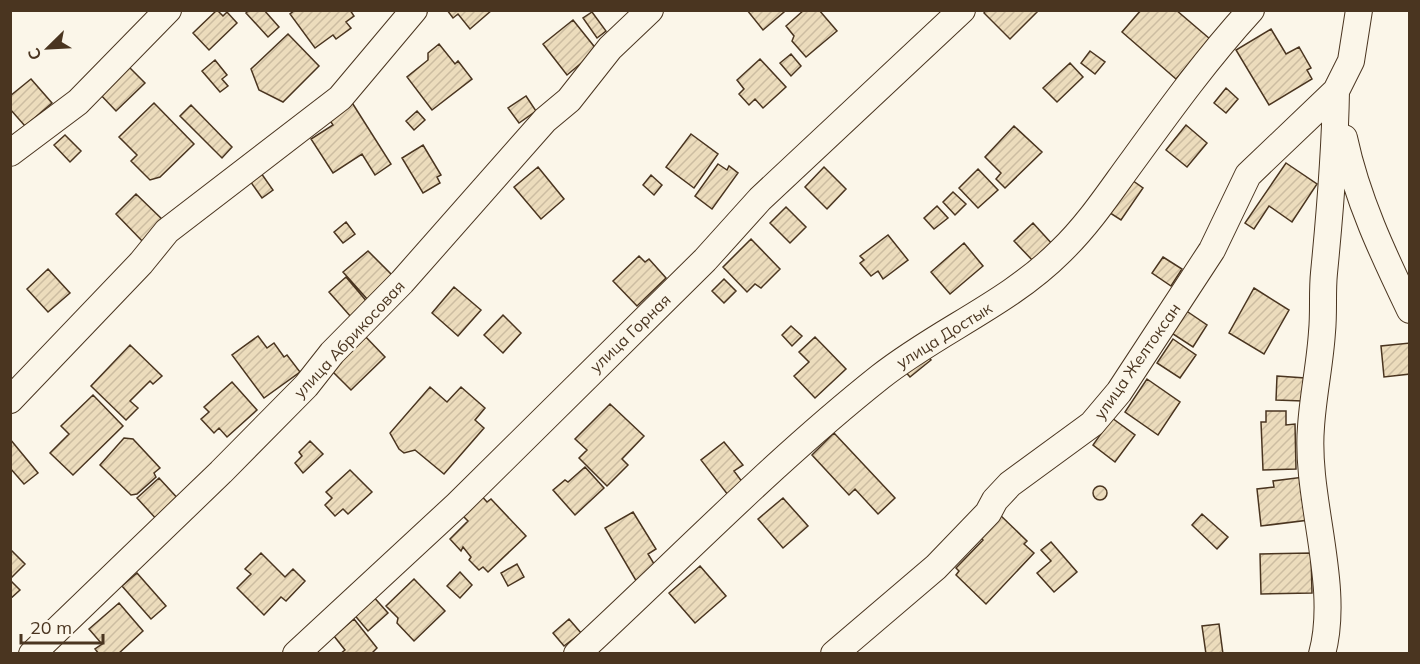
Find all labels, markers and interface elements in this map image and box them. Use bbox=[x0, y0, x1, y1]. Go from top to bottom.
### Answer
north arrow bbox=[18, 18, 78, 78]
text: С bbox=[23, 45, 46, 63]
street label: улица Абрикосовая bbox=[289, 276, 409, 402]
street label: улица Горная bbox=[585, 289, 675, 377]
street label: улица Достык bbox=[893, 297, 996, 372]
street label: улица Желтоксан bbox=[1089, 299, 1185, 423]
scale bar bbox=[21, 607, 104, 645]
text: 20 m bbox=[30, 616, 72, 639]

